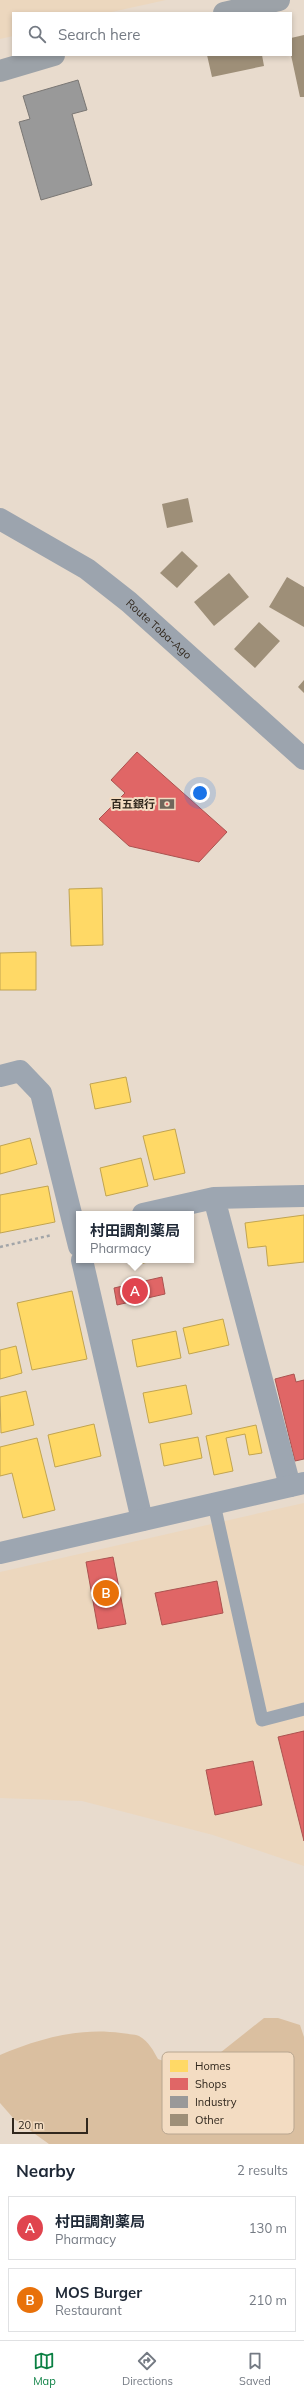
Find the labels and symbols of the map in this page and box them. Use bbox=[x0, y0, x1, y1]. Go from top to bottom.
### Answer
street label: Route Toba-Ago bbox=[123, 596, 195, 662]
your location bbox=[190, 783, 210, 803]
bank icon: 百五銀行 bbox=[158, 795, 176, 813]
place label: 百五銀行 bbox=[111, 797, 155, 811]
pin: A bbox=[122, 1276, 148, 1306]
pin: B bbox=[93, 1578, 119, 1608]
legend bbox=[162, 2052, 294, 2134]
text: Homes bbox=[195, 2059, 231, 2073]
text: Shops bbox=[195, 2077, 227, 2091]
text: Industry bbox=[195, 2095, 237, 2109]
text: Other bbox=[195, 2113, 224, 2127]
scale bar bbox=[12, 2116, 88, 2135]

